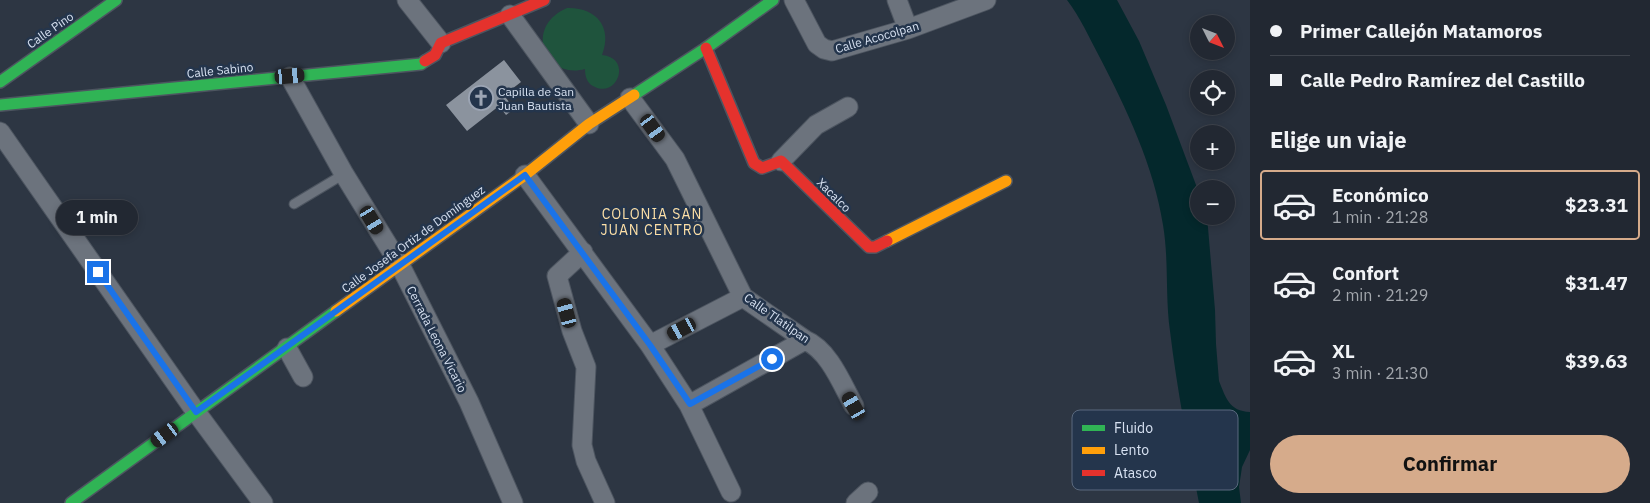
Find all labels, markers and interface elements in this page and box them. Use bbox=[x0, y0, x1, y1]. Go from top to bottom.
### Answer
street label: Calle Pino bbox=[24, 8, 76, 52]
north arrow bbox=[1190, 15, 1235, 60]
map controls bbox=[1190, 15, 1235, 225]
street label: Calle Acocolpan bbox=[833, 18, 921, 56]
text: Primer Callejón Matamoros bbox=[1300, 19, 1542, 43]
street label: Calle Sabino bbox=[186, 59, 254, 81]
car bbox=[274, 67, 305, 85]
text: Calle Pedro Ramírez del Castillo bbox=[1300, 68, 1585, 92]
button: locate bbox=[1190, 70, 1235, 115]
place label: Capilla de San Juan Bautista bbox=[498, 84, 574, 113]
church icon: Capilla de San Juan Bautista bbox=[468, 85, 494, 111]
car bbox=[638, 111, 667, 145]
button: + bbox=[1190, 125, 1235, 170]
text: Elige un viaje bbox=[1270, 125, 1407, 154]
street label: Xacalco bbox=[814, 175, 854, 215]
button: − bbox=[1190, 180, 1235, 225]
street label: Calle Josefa Ortiz de Domínguez bbox=[338, 182, 488, 296]
icon: car bbox=[1272, 183, 1317, 228]
text: Económico bbox=[1332, 183, 1429, 207]
text: $23.31 bbox=[1565, 193, 1628, 217]
callout: 1 min bbox=[57, 200, 139, 234]
car bbox=[357, 203, 386, 237]
district label: COLONIA SAN JUAN CENTRO bbox=[600, 205, 704, 239]
text: 1 min bbox=[76, 207, 118, 227]
text: 1 min · 21:28 bbox=[1332, 207, 1428, 227]
route end bbox=[87, 261, 109, 283]
icon: car bbox=[1272, 261, 1317, 306]
text: Confort bbox=[1332, 261, 1399, 285]
text: $31.47 bbox=[1565, 271, 1628, 295]
street label: Cerrada Leona Vicario bbox=[404, 283, 470, 395]
text: 2 min · 21:29 bbox=[1332, 285, 1428, 305]
street label: Calle Tlatilpan bbox=[741, 290, 813, 346]
car bbox=[555, 297, 578, 329]
car bbox=[665, 315, 698, 343]
icon: car bbox=[1272, 339, 1317, 384]
text: XL bbox=[1332, 339, 1355, 363]
route start bbox=[761, 348, 783, 370]
text: $39.63 bbox=[1565, 349, 1628, 373]
text: 3 min · 21:30 bbox=[1332, 363, 1428, 383]
car bbox=[840, 389, 867, 423]
legend bbox=[1072, 410, 1238, 490]
text: Fluido bbox=[1114, 419, 1153, 437]
car bbox=[148, 420, 181, 450]
button: Confirmar bbox=[1270, 435, 1630, 493]
text: Lento bbox=[1114, 441, 1149, 459]
text: Atasco bbox=[1114, 464, 1157, 482]

